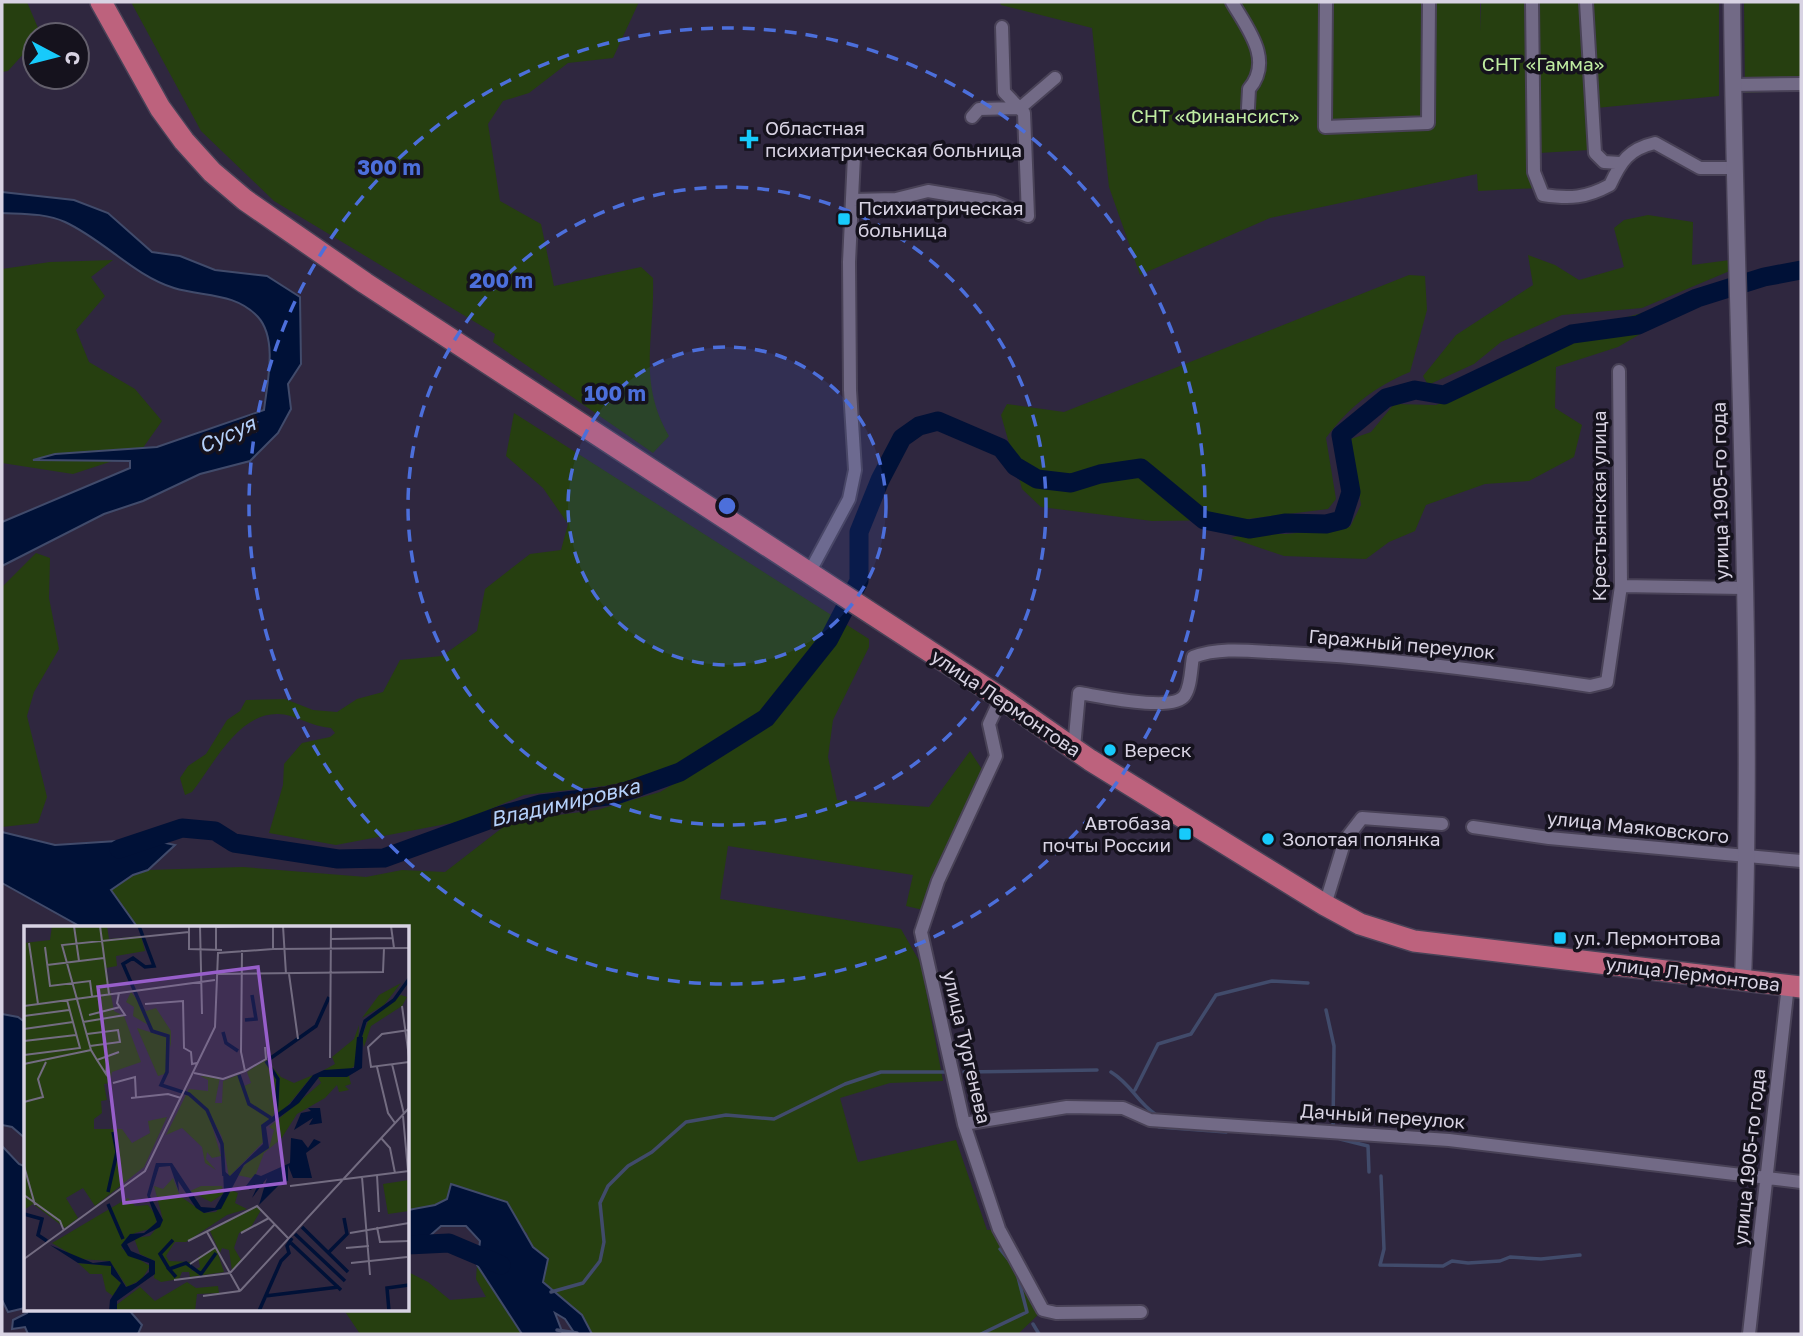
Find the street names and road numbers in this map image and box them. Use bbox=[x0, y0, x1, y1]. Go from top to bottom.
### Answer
street label: улица 1905-го года bbox=[1706, 402, 1733, 580]
street label: Крестьянская улица bbox=[1587, 410, 1610, 602]
street label: Гаражный переулок bbox=[1308, 624, 1496, 663]
street label: улица Лермонтова bbox=[927, 644, 1085, 761]
street label: улица Маяковского bbox=[1546, 805, 1730, 848]
street label: улица Лермонтова bbox=[1605, 951, 1781, 996]
street label: улица Тургенева bbox=[939, 968, 996, 1126]
street label: улица 1905-го года bbox=[1728, 1067, 1769, 1247]
street label: Дачный переулок bbox=[1300, 1098, 1466, 1133]

